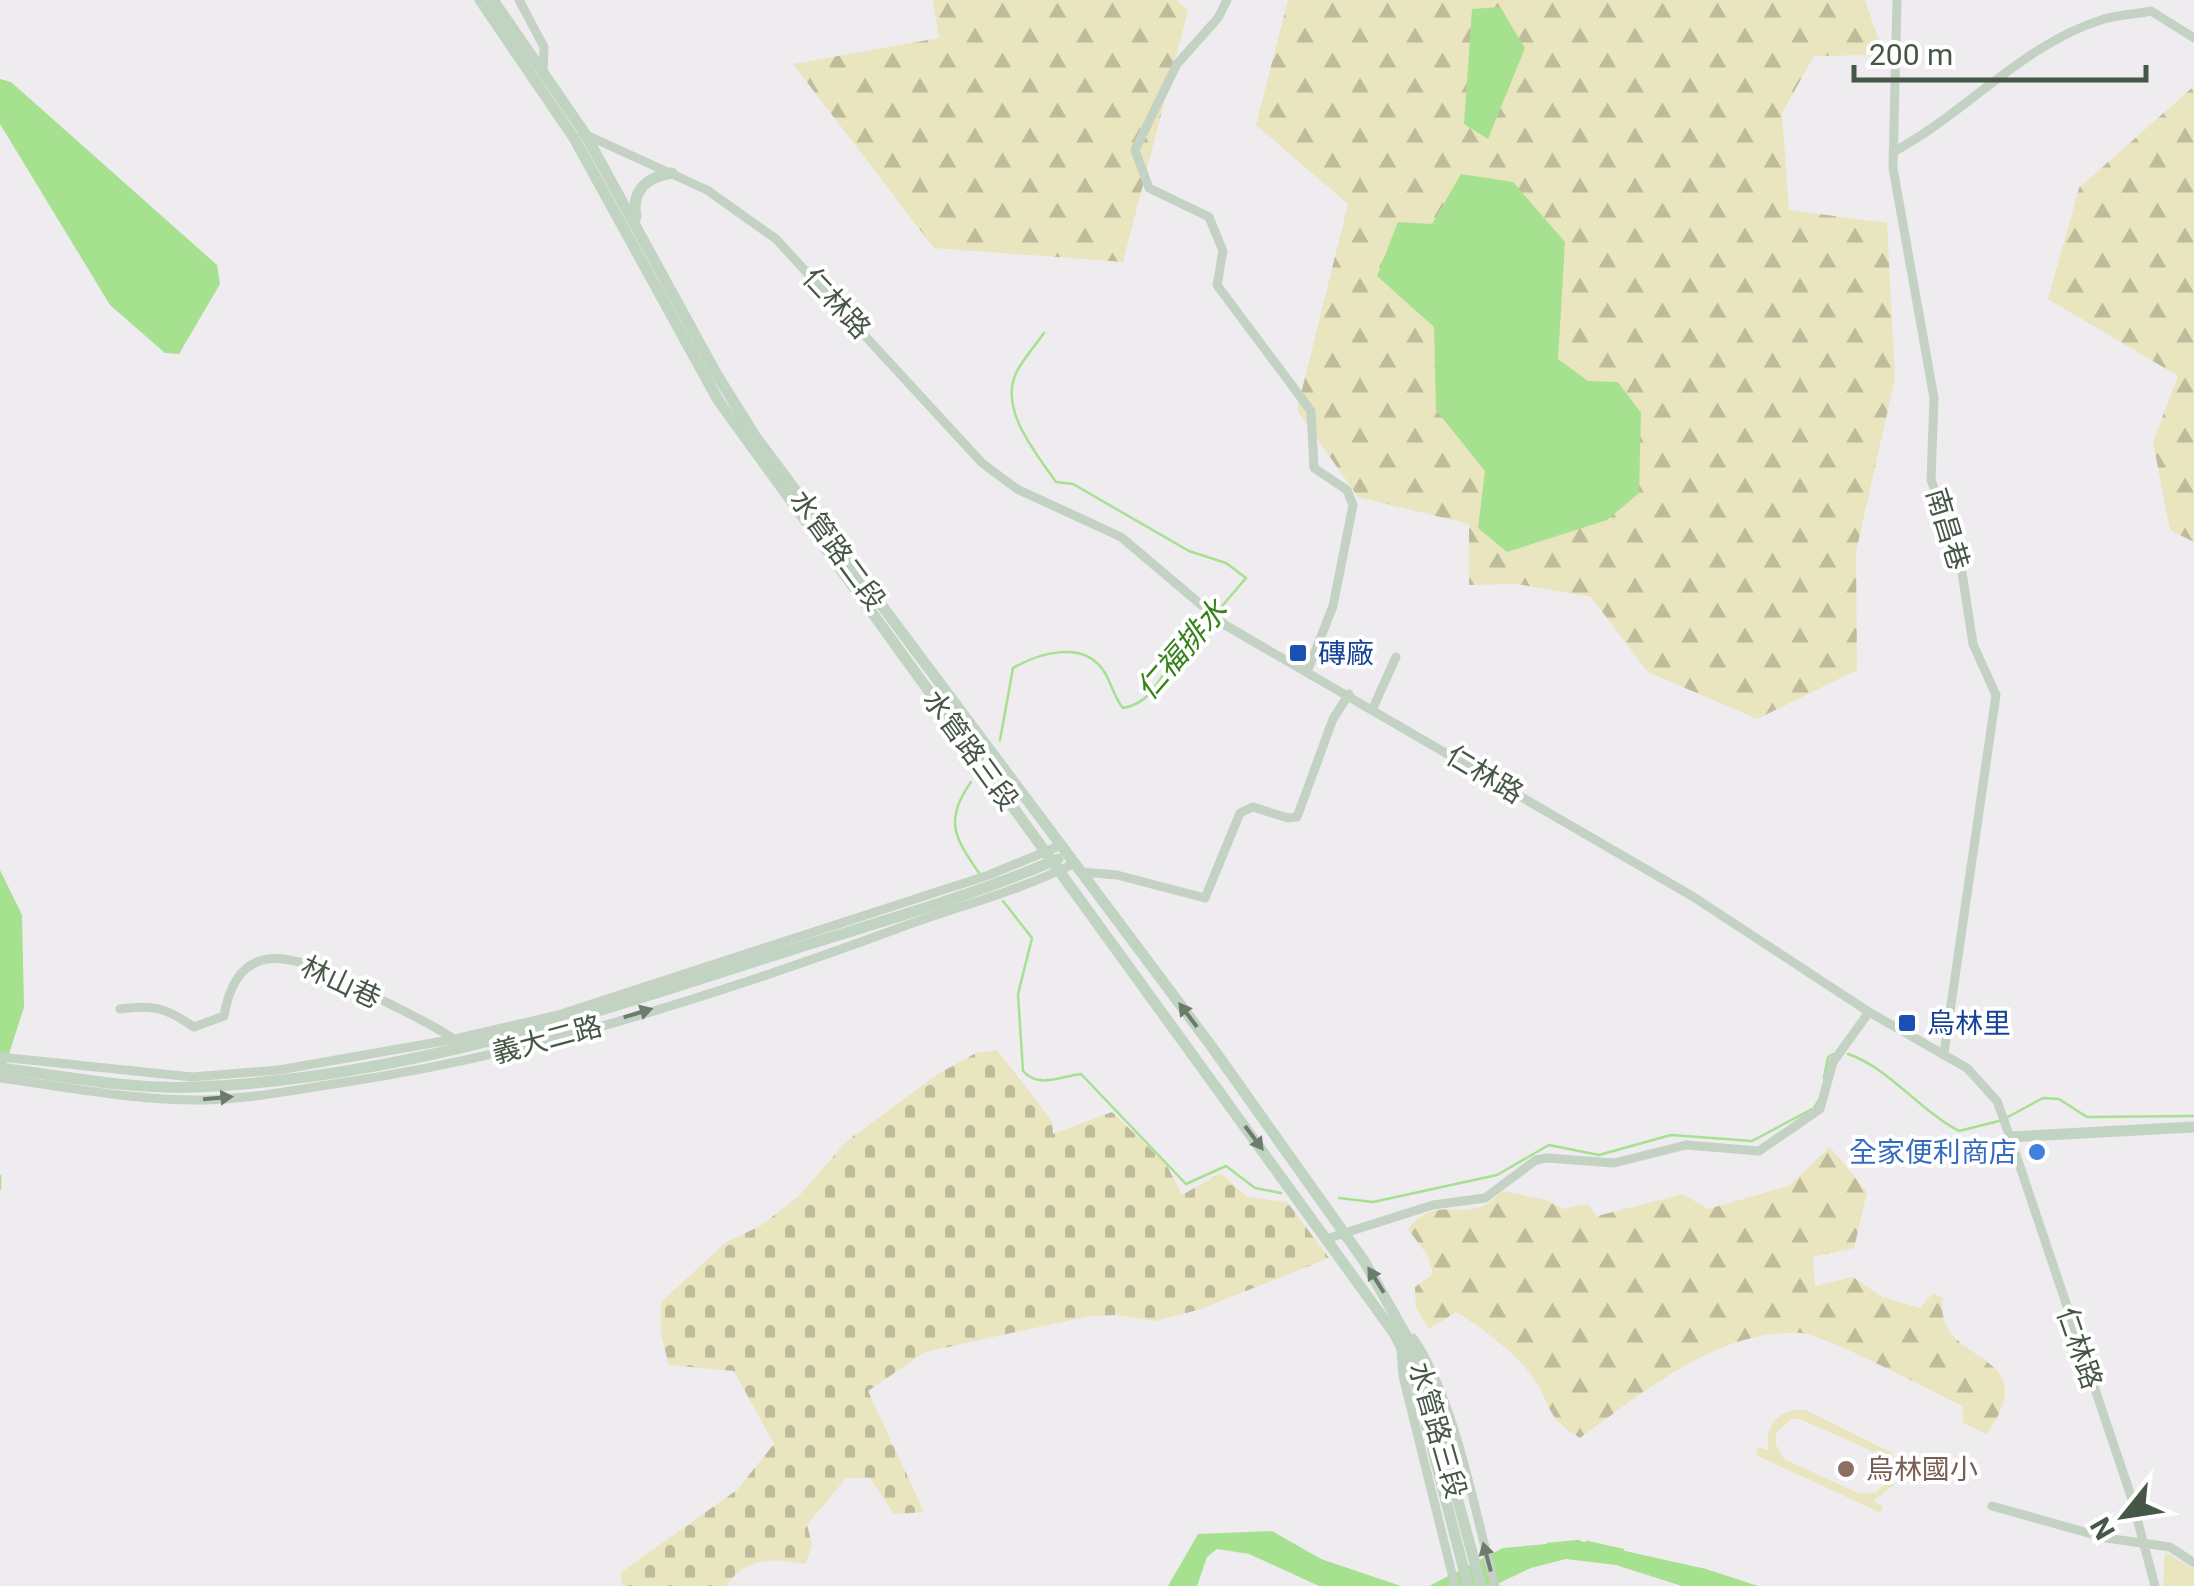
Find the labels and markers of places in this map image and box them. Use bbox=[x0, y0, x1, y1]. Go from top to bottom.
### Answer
place label: 磚廠 bbox=[1318, 637, 1374, 670]
marker: 磚廠 bbox=[1287, 642, 1309, 664]
place label: 烏林里 bbox=[1927, 1007, 2011, 1040]
marker: 烏林里 bbox=[1896, 1012, 1918, 1034]
place label: 全家便利商店 bbox=[1849, 1136, 2017, 1169]
marker: 全家便利商店 bbox=[2026, 1141, 2048, 1163]
place label: 烏林國小 bbox=[1866, 1453, 1978, 1486]
marker: 烏林國小 bbox=[1835, 1458, 1857, 1480]

